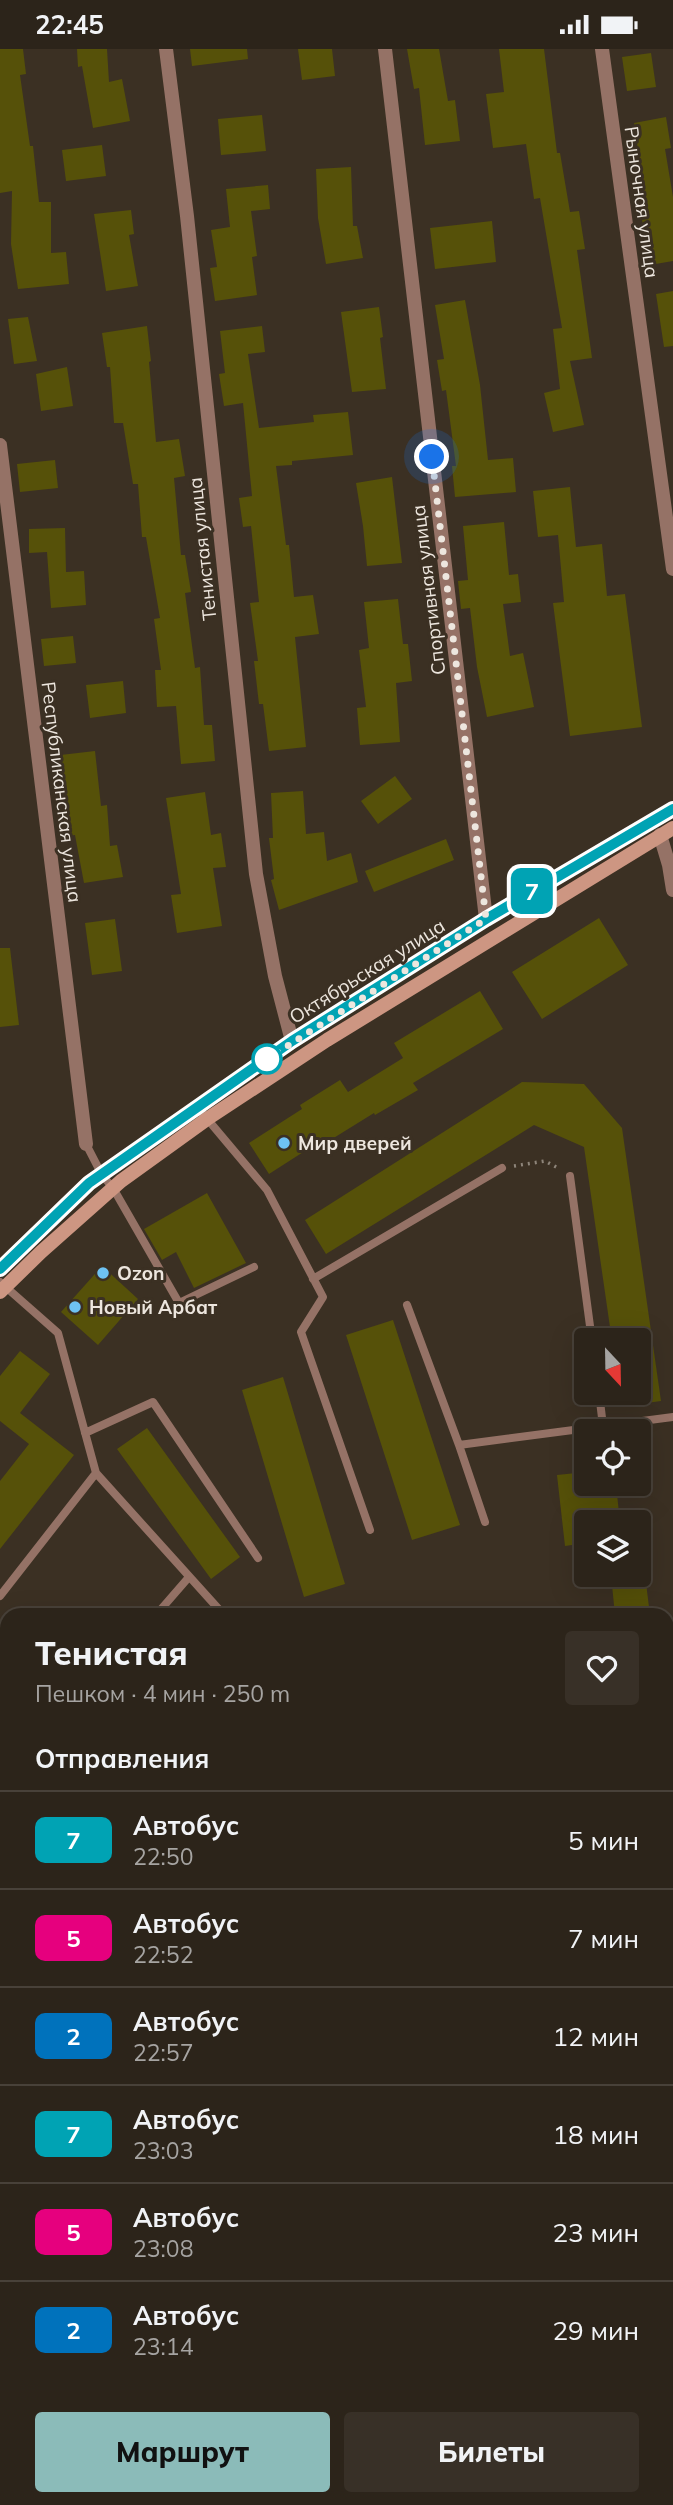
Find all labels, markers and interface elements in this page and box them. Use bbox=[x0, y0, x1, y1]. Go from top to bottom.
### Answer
text: 22:45 bbox=[35, 8, 104, 41]
street label: Рыночная улица bbox=[619, 125, 665, 279]
your location bbox=[414, 439, 449, 474]
street label: Тенистая улица bbox=[183, 476, 221, 622]
street label: Спортивная улица bbox=[406, 504, 450, 676]
street label: Республиканская улица bbox=[37, 680, 87, 904]
line badge: 7 bbox=[509, 868, 555, 914]
text: 7 bbox=[525, 876, 539, 906]
street label: Октябрьская улица bbox=[285, 913, 449, 1029]
unlabelled marker bbox=[252, 1044, 282, 1074]
place label: Мир дверей bbox=[298, 1131, 412, 1155]
marker: Мир дверей bbox=[276, 1135, 292, 1151]
place label: Ozon bbox=[117, 1261, 164, 1285]
marker: Ozon bbox=[95, 1265, 111, 1281]
place label: Новый Арбат bbox=[89, 1295, 218, 1319]
marker: Новый Арбат bbox=[67, 1299, 83, 1315]
north arrow bbox=[574, 1328, 651, 1405]
map controls bbox=[574, 1328, 651, 1587]
button: locate bbox=[574, 1419, 651, 1496]
button: layers bbox=[574, 1510, 651, 1587]
button: heart bbox=[565, 1631, 639, 1705]
text: Тенистая bbox=[35, 1632, 188, 1673]
text: Пешком · 4 мин · 250 m bbox=[35, 1679, 290, 1708]
text: Отправления bbox=[35, 1742, 209, 1775]
text: Автобус bbox=[133, 1809, 239, 1842]
text: 5 мин bbox=[568, 1824, 639, 1857]
text: 7 bbox=[66, 1825, 81, 1855]
text: 22:50 bbox=[133, 1842, 193, 1871]
text: Автобус bbox=[133, 1907, 239, 1940]
text: 7 мин bbox=[568, 1922, 639, 1955]
text: 5 bbox=[66, 1923, 81, 1953]
text: 22:52 bbox=[133, 1940, 193, 1969]
text: Автобус bbox=[133, 2005, 239, 2038]
text: 12 мин bbox=[552, 2020, 639, 2053]
text: 2 bbox=[66, 2021, 81, 2051]
text: 22:57 bbox=[133, 2038, 193, 2067]
text: Автобус bbox=[133, 2103, 239, 2136]
text: 18 мин bbox=[552, 2118, 639, 2151]
text: 7 bbox=[66, 2119, 81, 2149]
text: 23:03 bbox=[133, 2136, 193, 2165]
text: Автобус bbox=[133, 2201, 239, 2234]
text: 23 мин bbox=[552, 2216, 639, 2249]
text: 5 bbox=[66, 2217, 81, 2247]
text: 23:08 bbox=[133, 2234, 193, 2263]
text: Автобус bbox=[133, 2299, 239, 2332]
text: 29 мин bbox=[552, 2314, 639, 2347]
text: 2 bbox=[66, 2315, 81, 2345]
text: 23:14 bbox=[133, 2332, 193, 2361]
button: Маршрут bbox=[35, 2412, 330, 2492]
button: Билеты bbox=[344, 2412, 639, 2492]

